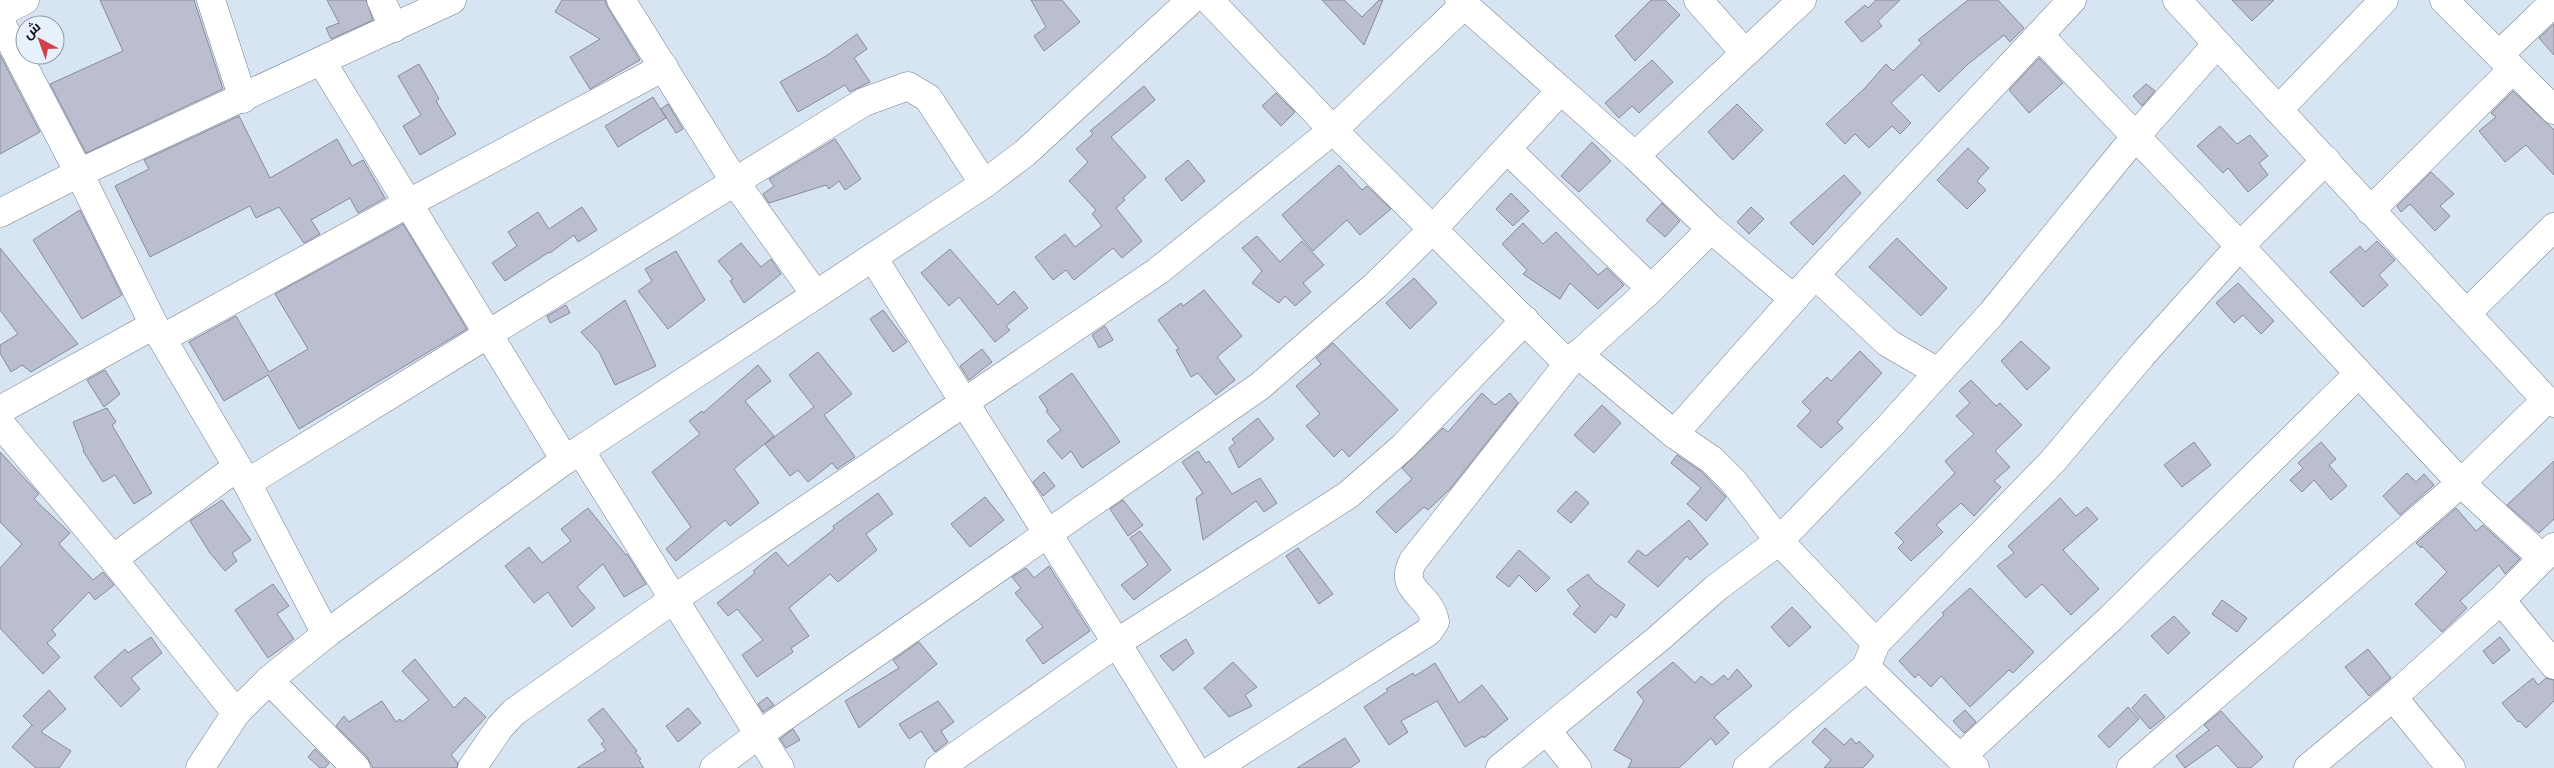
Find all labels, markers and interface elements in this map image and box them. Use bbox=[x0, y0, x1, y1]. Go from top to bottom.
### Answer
north arrow bbox=[15, 15, 65, 65]
text: ش bbox=[19, 18, 44, 43]

